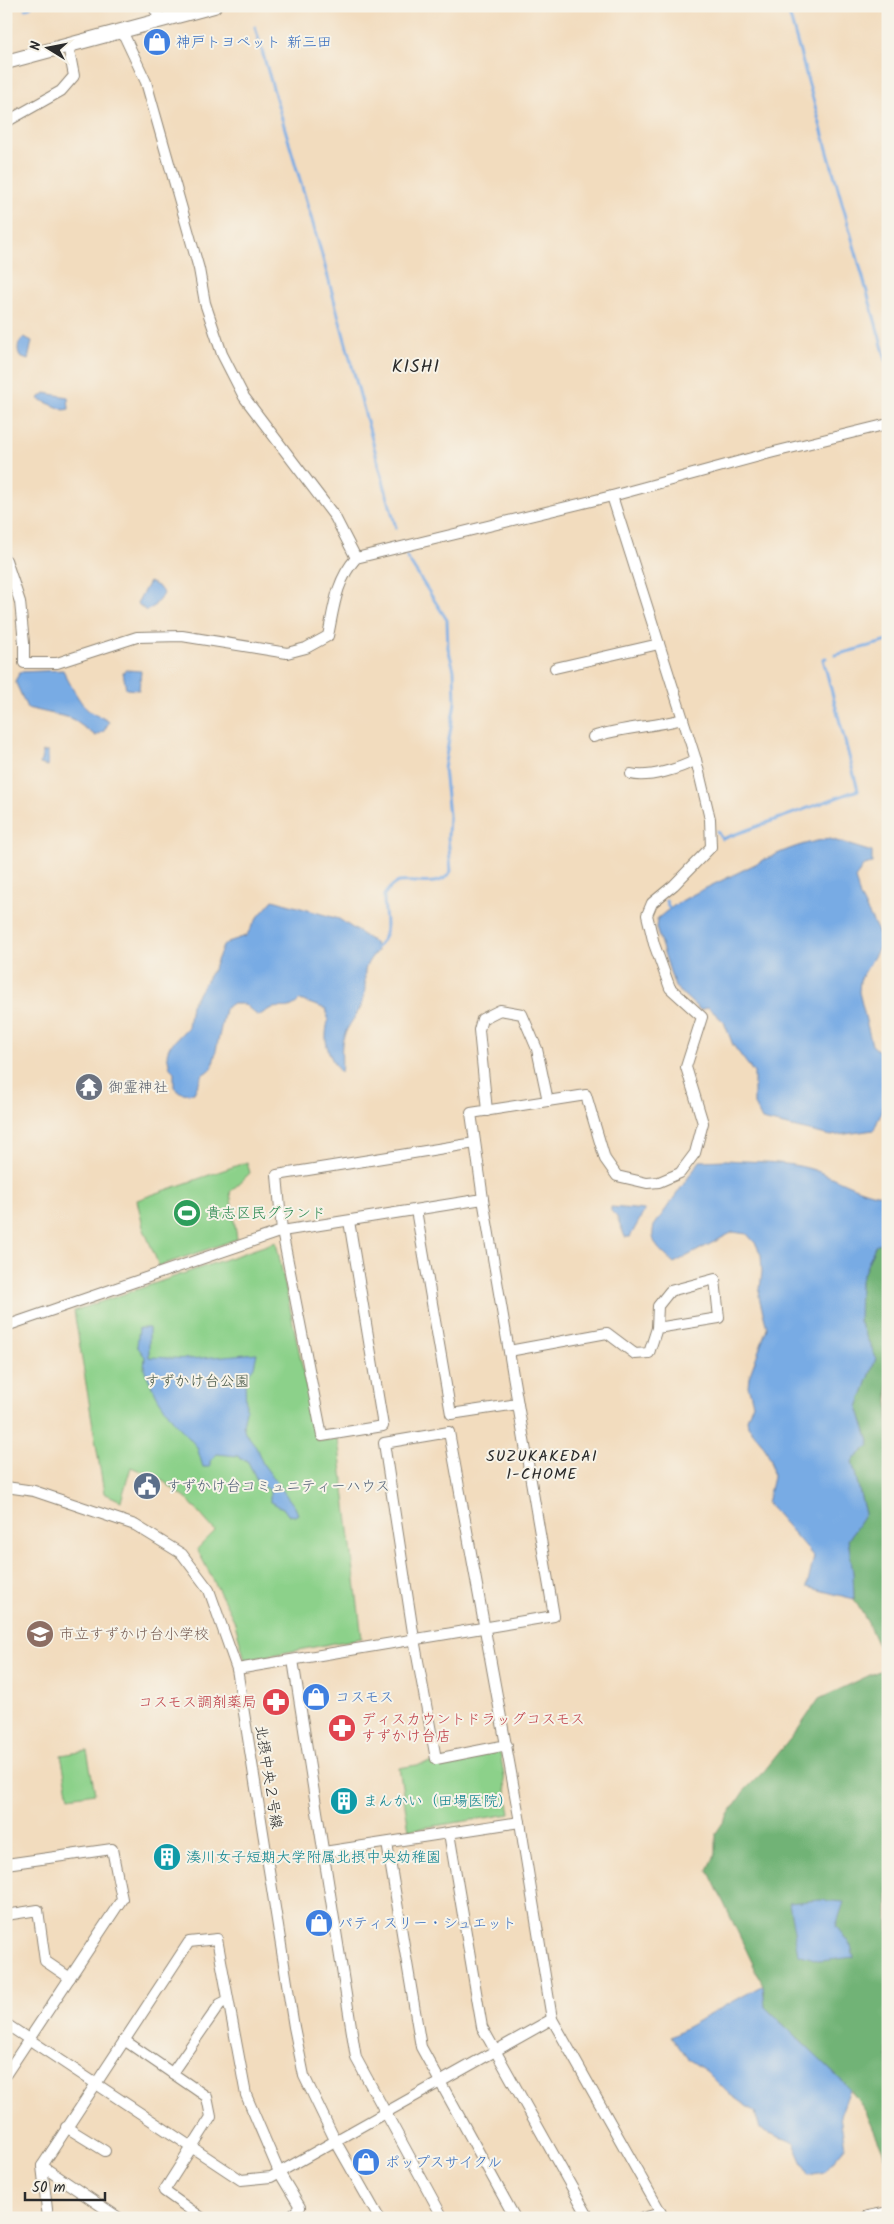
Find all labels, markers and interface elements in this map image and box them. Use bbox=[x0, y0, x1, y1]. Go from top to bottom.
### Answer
north arrow bbox=[22, 22, 72, 72]
shop icon: 神戸トヨペット 新三田 bbox=[142, 27, 172, 57]
place label: 神戸トヨペット 新三田 bbox=[176, 31, 332, 55]
text: N bbox=[25, 39, 48, 52]
district label: KISHI bbox=[392, 353, 440, 382]
temple icon: 御霊神社 bbox=[74, 1072, 104, 1102]
place label: 御霊神社 bbox=[108, 1076, 168, 1100]
sports icon: 貴志区民グランド bbox=[172, 1198, 202, 1228]
place label: 貴志区民グランド bbox=[206, 1202, 326, 1226]
park label: すずかけ台公園 bbox=[144, 1370, 250, 1394]
district label: SUZUKAKEDAI 1-CHOME bbox=[486, 1444, 598, 1487]
public building icon: すずかけ台コミュニティーハウス bbox=[132, 1471, 162, 1501]
place label: すずかけ台コミュニティーハウス bbox=[166, 1475, 390, 1499]
school or university icon: 市立すずかけ台小学校 bbox=[25, 1619, 55, 1649]
place label: 市立すずかけ台小学校 bbox=[59, 1623, 209, 1647]
shop icon: コスモス bbox=[301, 1682, 331, 1712]
place label: コスモス bbox=[335, 1686, 394, 1710]
pharmacy icon: コスモス調剤薬局 bbox=[261, 1687, 291, 1717]
place label: コスモス調剤薬局 bbox=[138, 1691, 257, 1715]
place label: ディスカウントドラッグコスモス すずかけ台店 bbox=[361, 1708, 585, 1749]
pharmacy icon: ディスカウントドラッグコスモス すずかけ台店 bbox=[327, 1713, 357, 1743]
street label: 北摂中央２号線 bbox=[248, 1723, 288, 1831]
building icon: まんかい（田場医院） bbox=[329, 1786, 359, 1816]
place label: まんかい（田場医院） bbox=[363, 1790, 513, 1814]
building icon: 湊川女子短期大学附属北摂中央幼稚園 bbox=[152, 1842, 182, 1872]
place label: 湊川女子短期大学附属北摂中央幼稚園 bbox=[186, 1846, 441, 1870]
shop icon: パティスリー・シュエット bbox=[304, 1908, 334, 1938]
place label: パティスリー・シュエット bbox=[338, 1912, 517, 1936]
shop icon: ポップスサイクル bbox=[351, 2147, 381, 2177]
place label: ポップスサイクル bbox=[385, 2151, 502, 2175]
scale bar bbox=[25, 2169, 105, 2201]
text: 50 m bbox=[32, 2176, 66, 2200]

